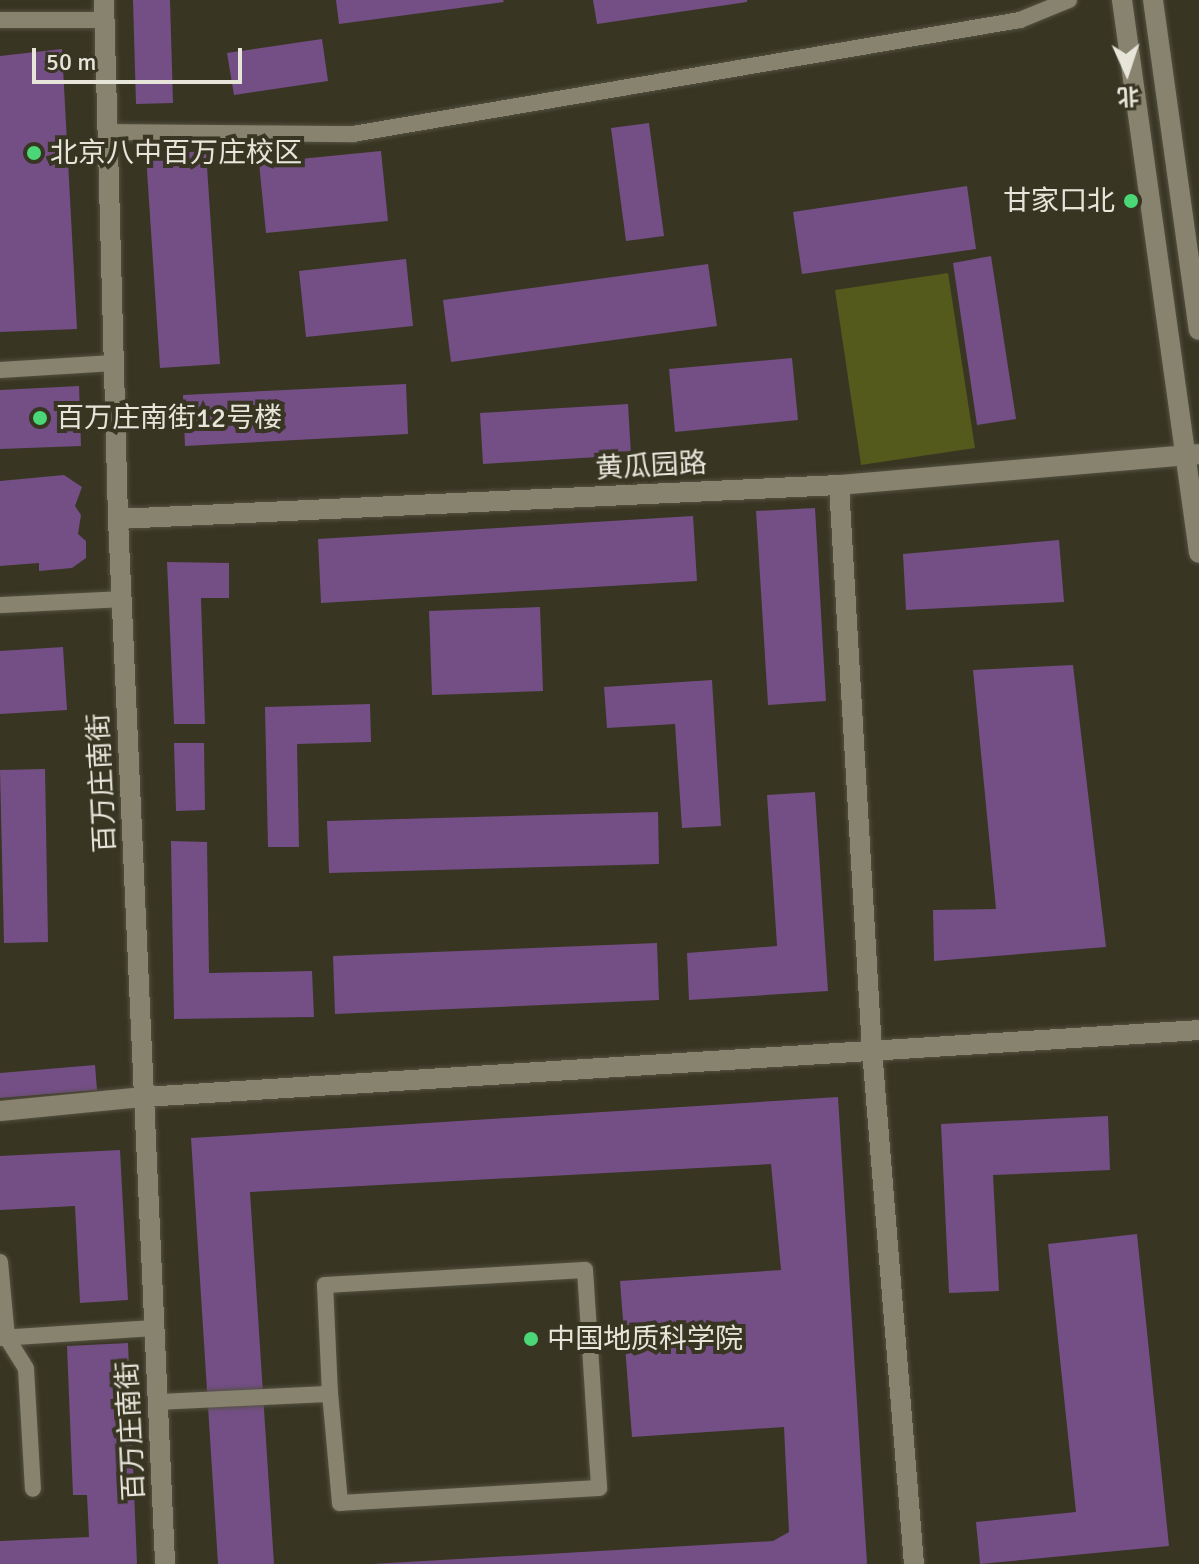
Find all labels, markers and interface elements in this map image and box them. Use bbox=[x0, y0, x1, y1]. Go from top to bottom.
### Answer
scale bar bbox=[36, 32, 246, 82]
north arrow bbox=[1087, 32, 1167, 112]
text: 50 m bbox=[46, 47, 96, 77]
text: 北 bbox=[1117, 82, 1140, 111]
place label: 北京八中百万庄校区 bbox=[50, 136, 302, 170]
marker: 北京八中百万庄校区 bbox=[25, 144, 43, 162]
place label: 甘家口北 bbox=[1003, 184, 1115, 218]
marker: 甘家口北 bbox=[1122, 192, 1140, 210]
place label: 百万庄南街12号楼 bbox=[56, 401, 282, 435]
marker: 百万庄南街12号楼 bbox=[31, 409, 49, 427]
street label: 黄瓜园路 bbox=[594, 446, 708, 486]
street label: 百万庄南街 bbox=[82, 712, 122, 854]
place label: 中国地质科学院 bbox=[547, 1322, 743, 1356]
marker: 中国地质科学院 bbox=[522, 1330, 540, 1348]
street label: 百万庄南街 bbox=[111, 1360, 151, 1502]

